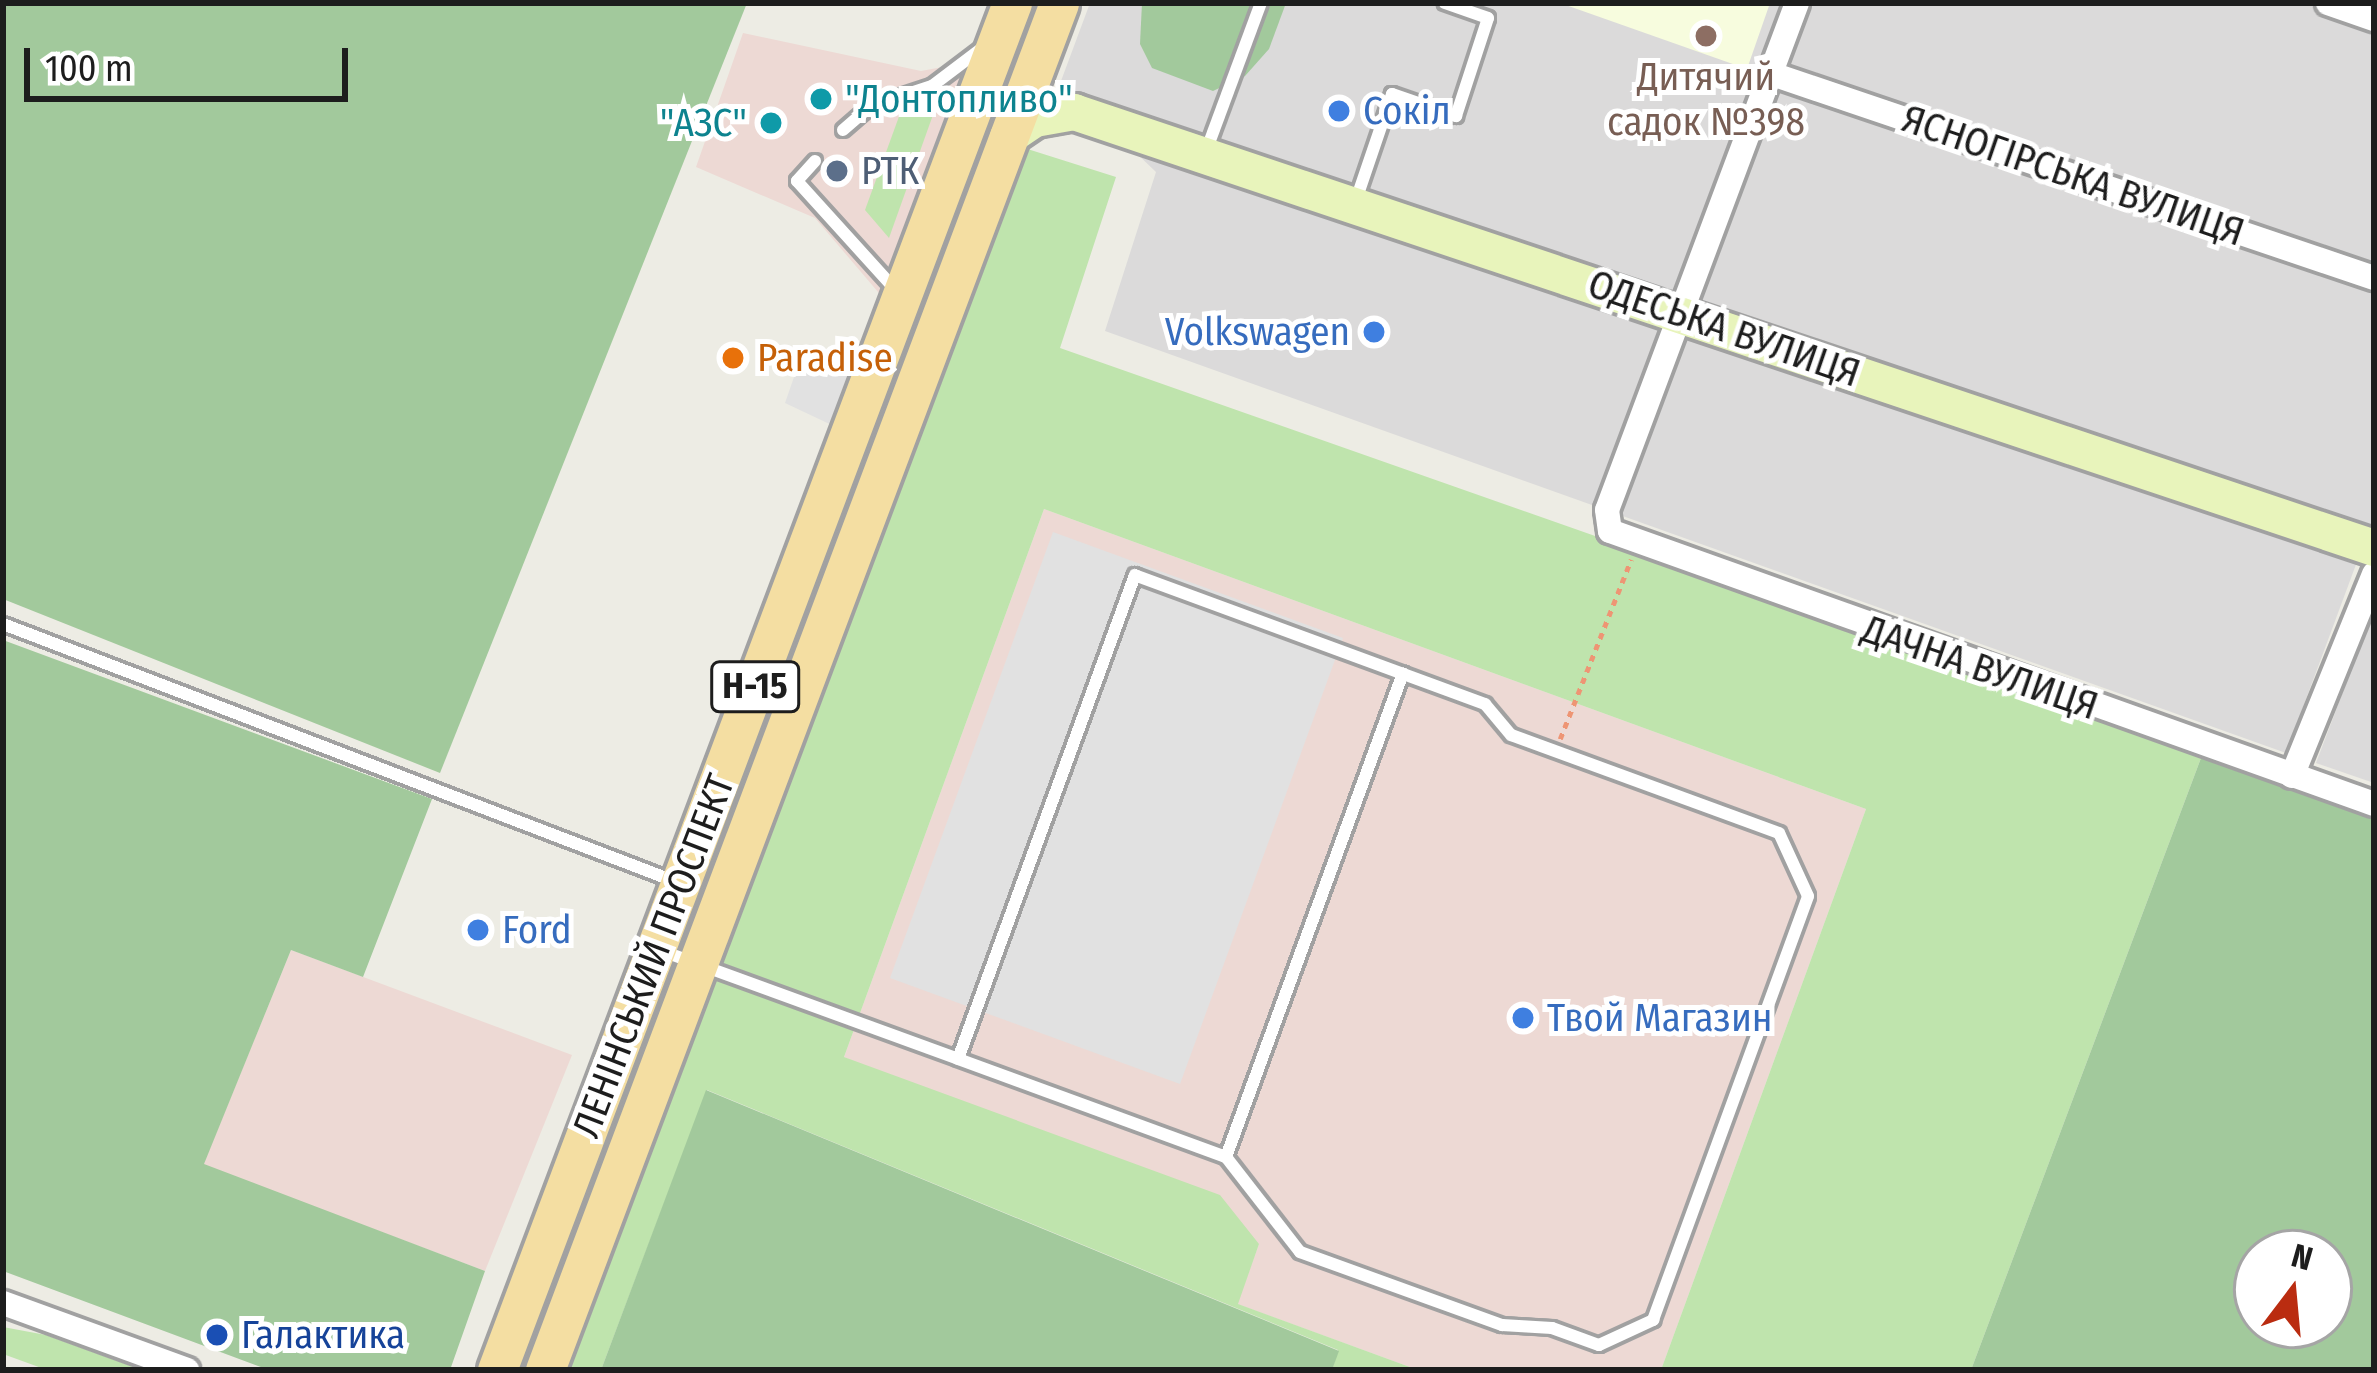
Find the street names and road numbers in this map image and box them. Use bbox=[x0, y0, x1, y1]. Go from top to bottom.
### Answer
street label: ЯСНОГІРСЬКА ВУЛИЦЯ bbox=[1896, 96, 2250, 256]
street label: ОДЕСЬКА ВУЛИЦЯ bbox=[1582, 261, 1866, 397]
street label: ДАЧНА ВУЛИЦЯ bbox=[1856, 606, 2104, 730]
road number: Н-15 bbox=[710, 657, 800, 717]
street label: ЛЕНІНСЬКИЙ ПРОСПЕКТ bbox=[563, 768, 745, 1144]

